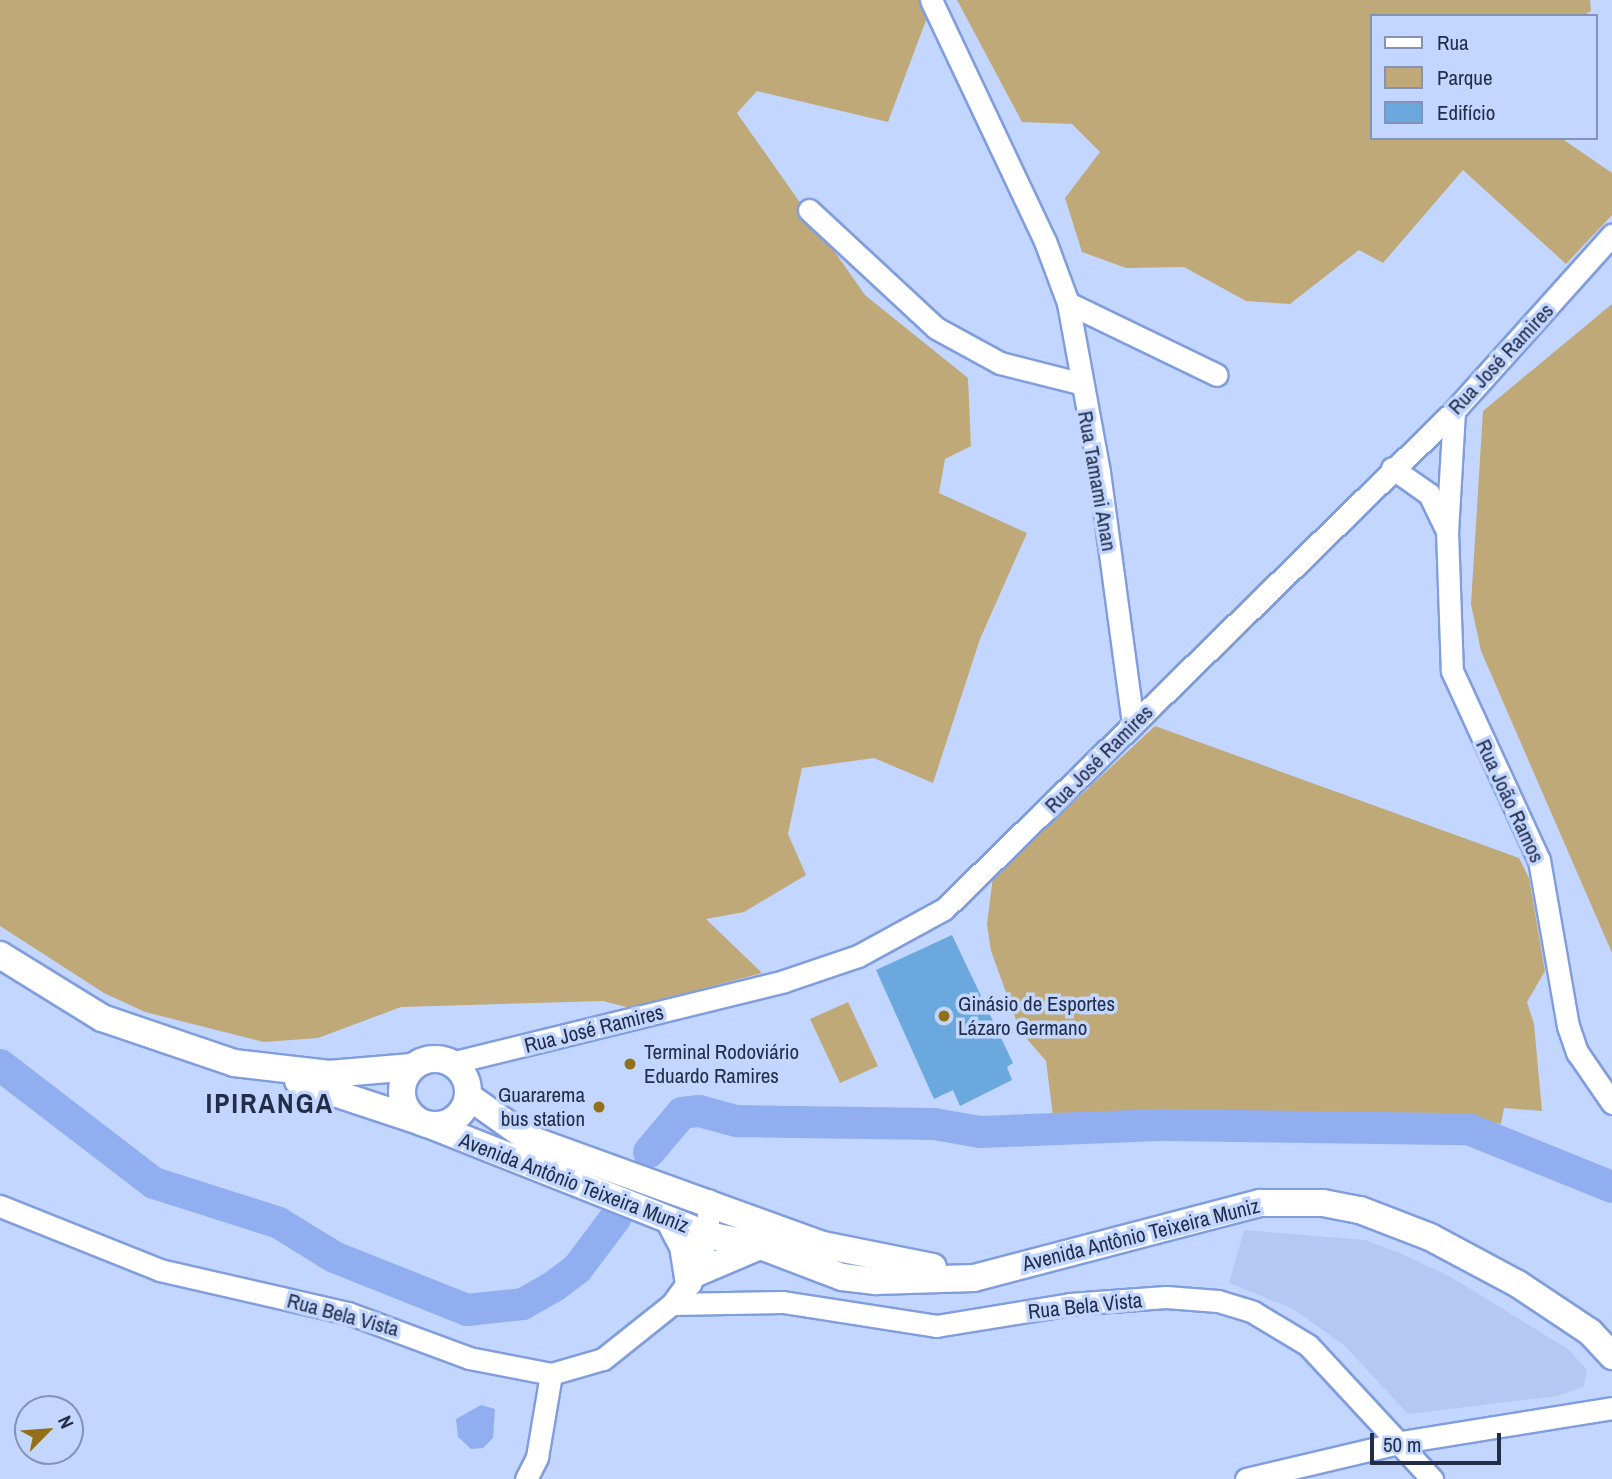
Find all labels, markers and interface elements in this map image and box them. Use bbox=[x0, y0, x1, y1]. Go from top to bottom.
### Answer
legend bbox=[1370, 14, 1598, 140]
text: Rua bbox=[1437, 28, 1469, 57]
text: Parque bbox=[1437, 63, 1493, 92]
text: Edifício bbox=[1437, 98, 1495, 127]
street label: Rua José Ramires bbox=[1443, 298, 1559, 420]
street label: Rua Tamami Anan bbox=[1072, 408, 1122, 554]
street label: Rua José Ramires bbox=[1040, 700, 1158, 818]
street label: Rua João Ramos bbox=[1470, 735, 1550, 867]
place label: Ginásio de Esportes Lázaro Germano bbox=[958, 991, 1115, 1041]
street label: Rua José Ramires bbox=[522, 1000, 666, 1058]
marker: Ginásio de Esportes Lázaro Germano bbox=[936, 1008, 952, 1024]
place label: Terminal Rodoviário Eduardo Ramires bbox=[644, 1039, 799, 1089]
marker: Terminal Rodoviário Eduardo Ramires bbox=[622, 1056, 638, 1072]
place label: Guararema bus station bbox=[498, 1082, 585, 1132]
district label: IPIRANGA bbox=[207, 1086, 333, 1120]
marker: Guararema bus station bbox=[591, 1099, 607, 1115]
street label: Avenida Antônio Teixeira Muniz bbox=[455, 1127, 693, 1239]
street label: Avenida Antônio Teixeira Muniz bbox=[1019, 1193, 1263, 1277]
street label: Rua Bela Vista bbox=[1027, 1287, 1143, 1325]
street label: Rua Bela Vista bbox=[284, 1288, 402, 1342]
north arrow bbox=[14, 1395, 84, 1465]
text: N bbox=[52, 1411, 80, 1433]
scale bar bbox=[1374, 1420, 1505, 1464]
text: 50 m bbox=[1383, 1430, 1421, 1459]

